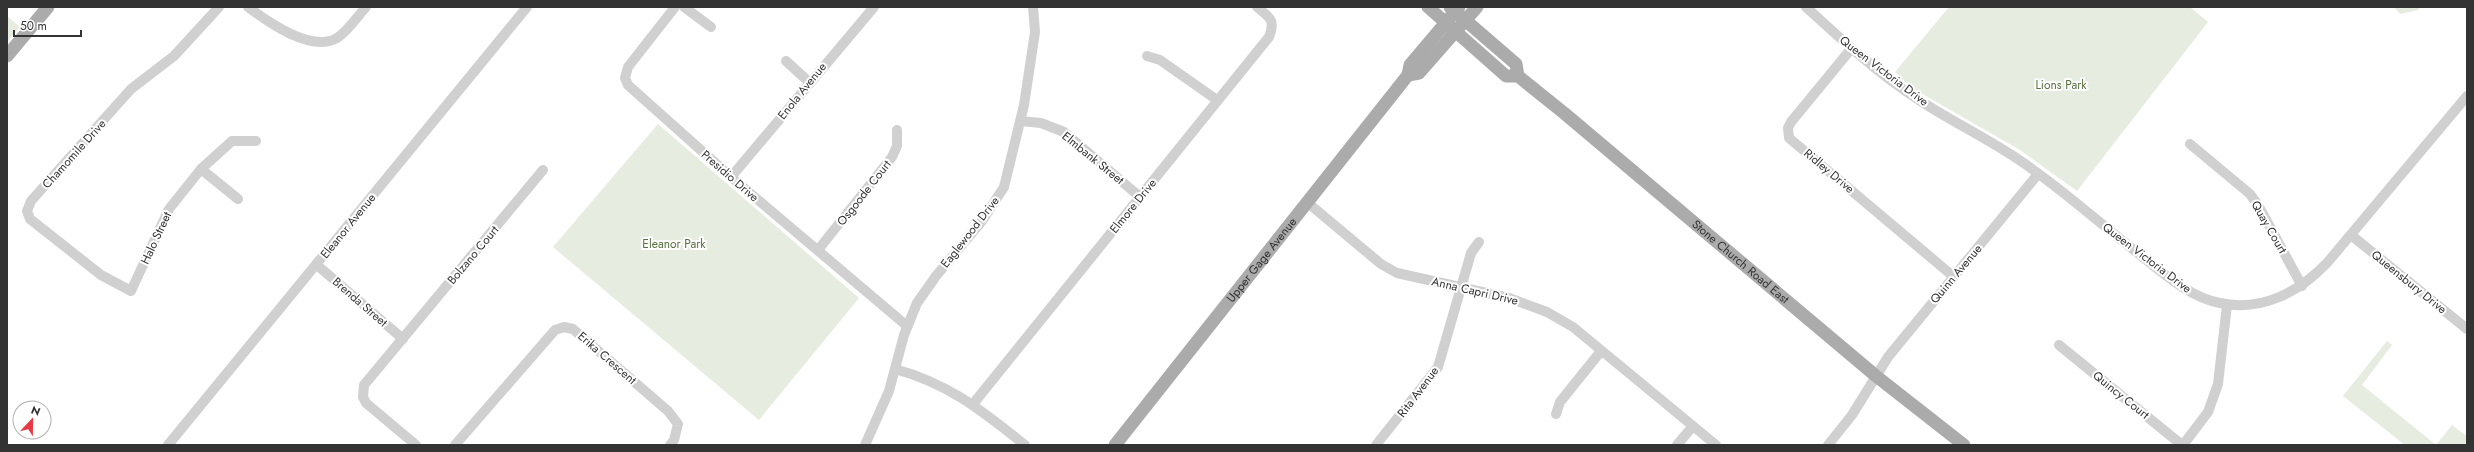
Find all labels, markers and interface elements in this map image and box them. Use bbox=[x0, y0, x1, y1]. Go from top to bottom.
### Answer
scale bar bbox=[14, 12, 81, 38]
text: 50 m bbox=[20, 17, 47, 35]
street label: Queen Victoria Drive bbox=[1836, 31, 1932, 111]
street label: Enola Avenue bbox=[773, 59, 831, 123]
park label: Lions Park bbox=[2035, 76, 2087, 94]
street label: Chamomile Drive bbox=[38, 115, 110, 193]
street label: Elmbank Street bbox=[1058, 127, 1128, 189]
street label: Ridley Drive bbox=[1800, 145, 1858, 197]
street label: Presidio Drive bbox=[697, 146, 763, 206]
street label: Osgoode Court bbox=[833, 156, 895, 230]
street label: Elmore Drive bbox=[1105, 175, 1161, 237]
street label: Eleanor Avenue bbox=[316, 190, 380, 262]
street label: Eaglewood Drive bbox=[936, 193, 1004, 271]
street label: Quay Court bbox=[2247, 197, 2291, 257]
street label: Halo Street bbox=[136, 209, 176, 267]
street label: Upper Gage Avenue bbox=[1222, 214, 1301, 306]
street label: Stone Church Road East bbox=[1688, 215, 1793, 308]
street label: Queen Victoria Drive bbox=[2099, 218, 2195, 298]
street label: Bolzano Court bbox=[443, 222, 503, 288]
park label: Eleanor Park bbox=[642, 235, 706, 253]
street label: Quinn Avenue bbox=[1926, 240, 1986, 308]
street label: Queensbury Drive bbox=[2367, 246, 2451, 318]
street label: Anna Capri Drive bbox=[1430, 272, 1520, 310]
street label: Brenda Street bbox=[328, 273, 392, 331]
street label: Erika Crescent bbox=[574, 327, 640, 389]
street label: Rita Avenue bbox=[1393, 363, 1443, 421]
street label: Quincy Court bbox=[2089, 367, 2153, 423]
north arrow bbox=[12, 400, 52, 440]
text: N bbox=[29, 402, 43, 420]

